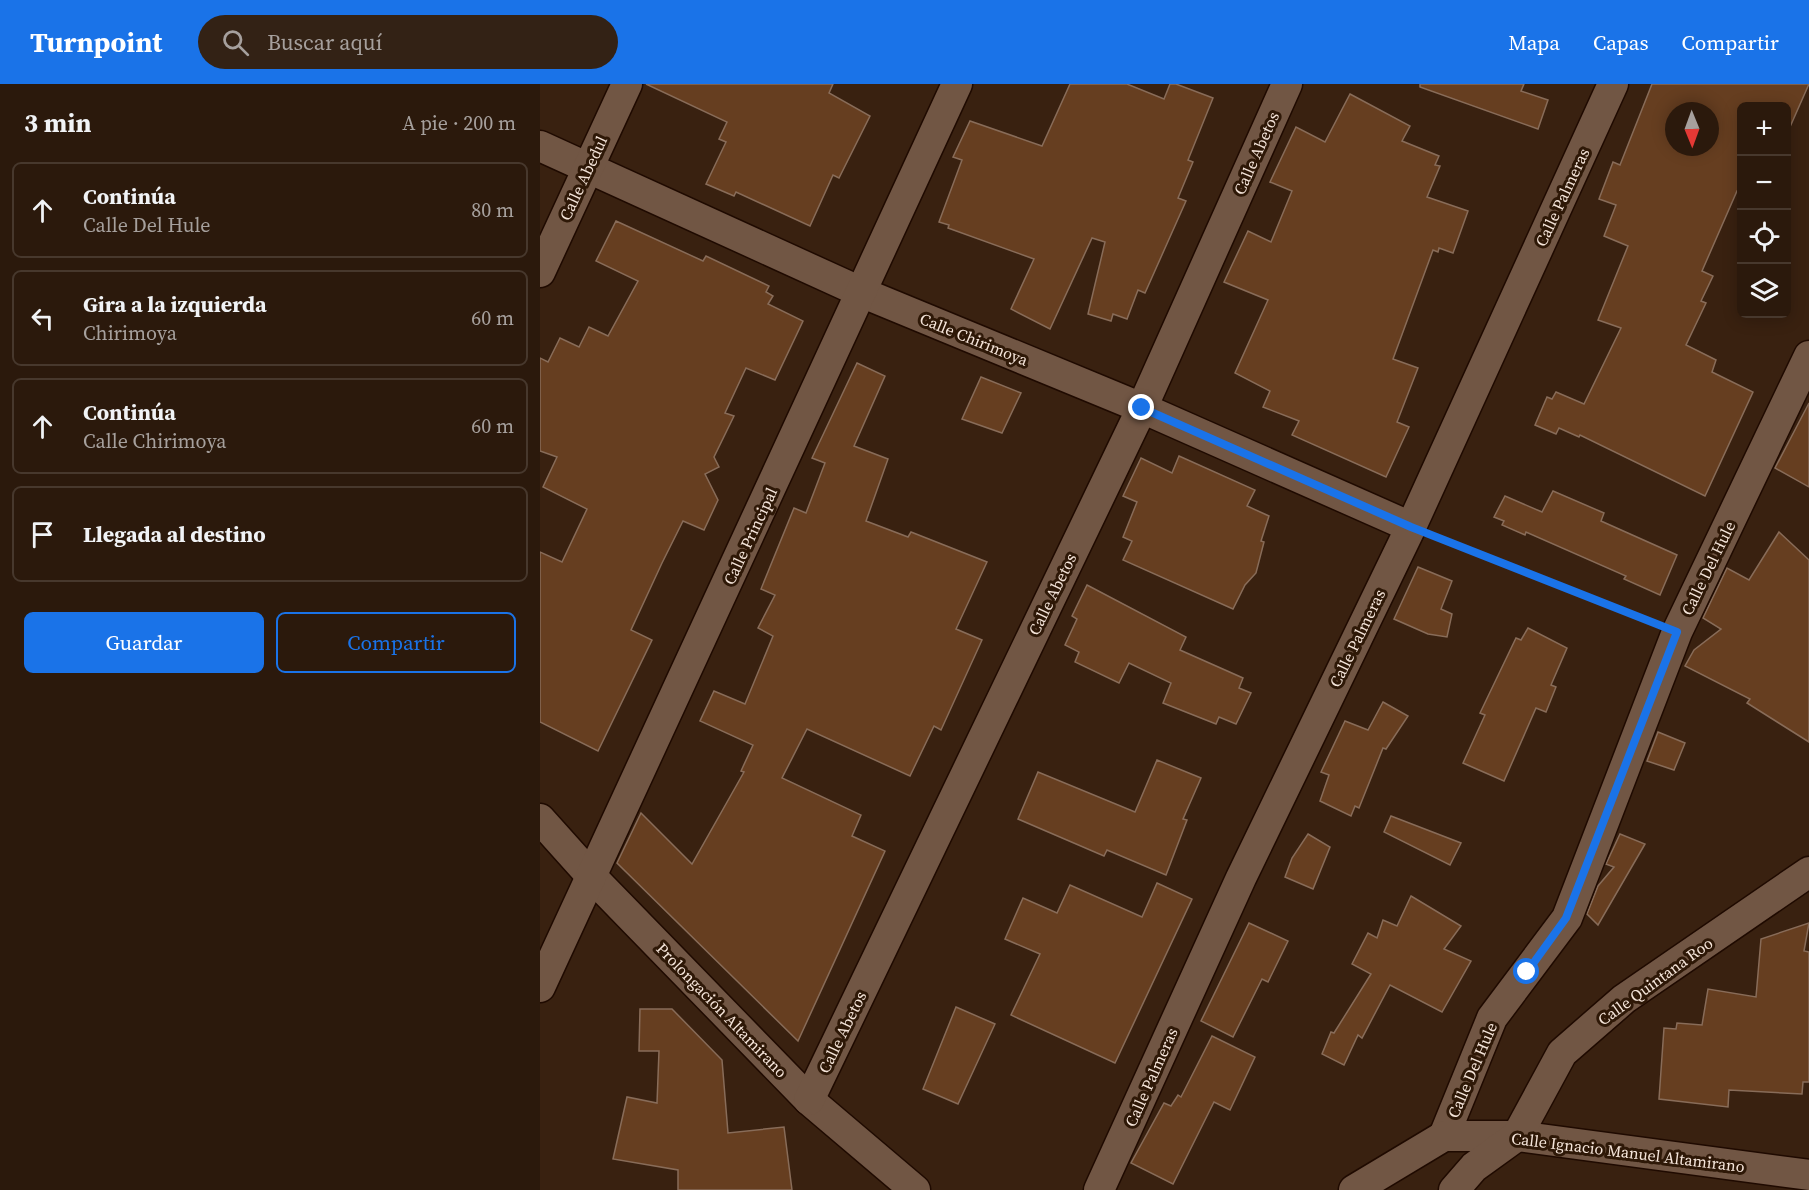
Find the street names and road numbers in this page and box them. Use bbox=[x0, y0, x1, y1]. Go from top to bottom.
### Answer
street label: Calle Abetos bbox=[1228, 108, 1284, 198]
street label: Calle Abedul bbox=[554, 132, 612, 224]
street label: Calle Palmeras bbox=[1530, 144, 1594, 250]
street label: Calle Chirimoya bbox=[917, 307, 1032, 371]
street label: Calle Principal bbox=[718, 484, 782, 588]
street label: Calle Del Hule bbox=[1676, 517, 1740, 619]
street label: Calle Abetos bbox=[1023, 549, 1081, 639]
street label: Calle Palmeras bbox=[1324, 585, 1390, 691]
street label: Calle Quintana Roo bbox=[1593, 932, 1717, 1030]
street label: Prolongación Altamirano bbox=[652, 938, 792, 1082]
street label: Calle Abetos bbox=[813, 987, 871, 1077]
street label: Calle Del Hule bbox=[1442, 1019, 1502, 1121]
street label: Calle Palmeras bbox=[1119, 1024, 1183, 1130]
street label: Calle Ignacio Manuel Altamirano bbox=[1510, 1127, 1746, 1177]

